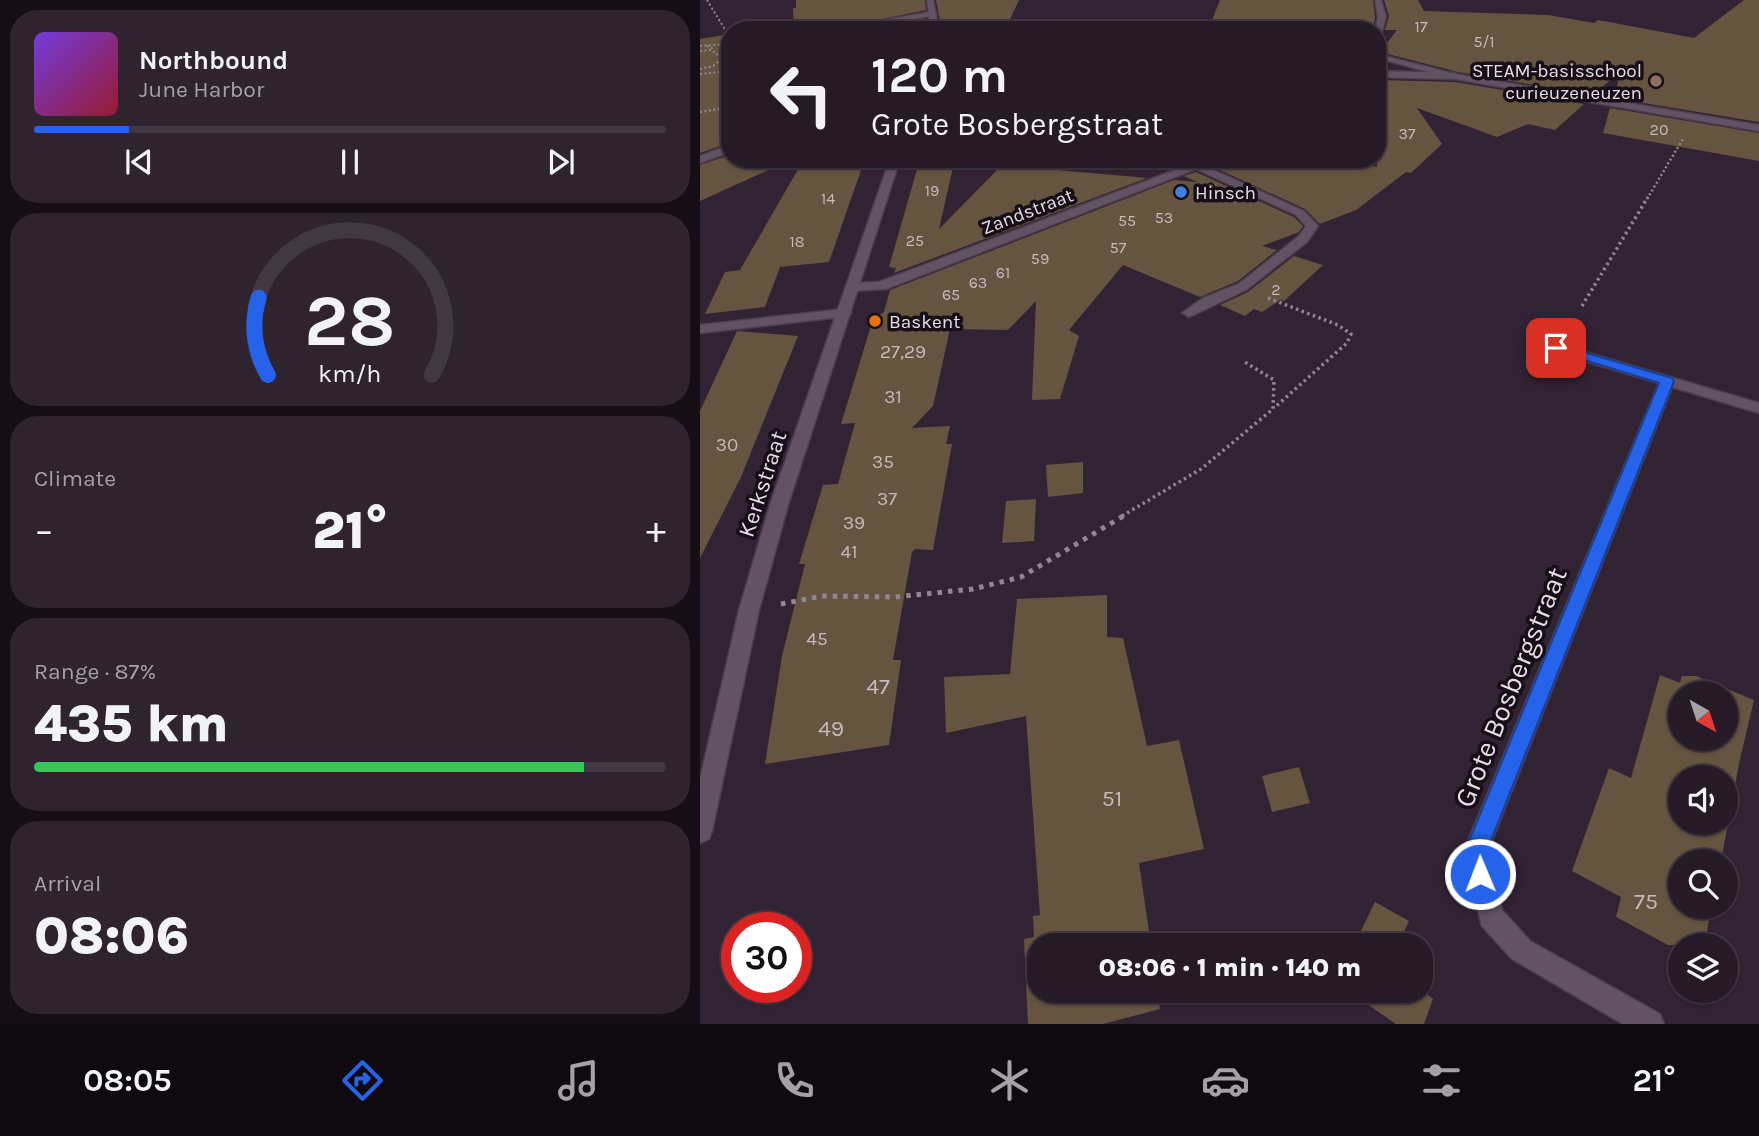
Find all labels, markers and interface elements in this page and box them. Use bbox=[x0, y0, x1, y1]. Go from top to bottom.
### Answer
house number: 17 bbox=[1415, 17, 1428, 36]
house number: 5/1 bbox=[1473, 32, 1495, 51]
text: Northbound bbox=[139, 45, 288, 76]
text: 120 m bbox=[871, 47, 1008, 104]
icon: left bbox=[756, 49, 847, 140]
place label: STEAM-basisschool curieuzeneuzen bbox=[1472, 60, 1642, 104]
marker: STEAM-basisschool curieuzeneuzen bbox=[1648, 73, 1664, 89]
text: June Harbor bbox=[139, 76, 264, 103]
text: Grote Bosbergstraat bbox=[871, 106, 1163, 143]
house number: 20 bbox=[1650, 120, 1668, 139]
house number: 37 bbox=[1399, 124, 1416, 143]
icon: previous bbox=[120, 143, 158, 181]
icon: pause bbox=[331, 143, 369, 181]
icon: next bbox=[542, 143, 580, 181]
house number: 19 bbox=[925, 181, 939, 200]
place label: Hinsch bbox=[1195, 182, 1256, 204]
street label: Zandstraat bbox=[978, 184, 1076, 239]
marker: Hinsch bbox=[1173, 184, 1189, 200]
house number: 14 bbox=[821, 189, 835, 208]
house number: 53 bbox=[1155, 208, 1173, 227]
house number: 55 bbox=[1118, 211, 1136, 230]
house number: 25 bbox=[906, 231, 924, 250]
house number: 18 bbox=[789, 232, 805, 251]
house number: 57 bbox=[1110, 238, 1127, 257]
house number: 59 bbox=[1031, 249, 1049, 268]
house number: 61 bbox=[996, 263, 1010, 282]
house number: 63 bbox=[969, 273, 987, 292]
text: 28 bbox=[304, 279, 396, 364]
house number: 2 bbox=[1271, 280, 1281, 299]
house number: 65 bbox=[942, 285, 960, 304]
place label: Baskent bbox=[889, 311, 960, 333]
marker: Baskent bbox=[867, 313, 883, 329]
pin bbox=[1526, 318, 1586, 378]
icon: arrive bbox=[1537, 329, 1575, 367]
house number: 27,29 bbox=[880, 341, 926, 363]
text: km/h bbox=[318, 359, 382, 388]
house number: 31 bbox=[884, 386, 902, 408]
street label: Kerkstraat bbox=[733, 427, 792, 541]
house number: 30 bbox=[716, 434, 738, 456]
house number: 35 bbox=[872, 451, 894, 473]
text: Climate bbox=[34, 465, 116, 492]
house number: 37 bbox=[877, 488, 897, 510]
text: 21° bbox=[312, 500, 388, 561]
text: − bbox=[34, 508, 54, 553]
text: + bbox=[646, 508, 666, 553]
house number: 39 bbox=[843, 512, 865, 534]
house number: 41 bbox=[841, 541, 857, 563]
street label: Grote Bosbergstraat bbox=[1447, 563, 1574, 812]
house number: 45 bbox=[806, 628, 828, 650]
text: Range · 87% bbox=[34, 658, 156, 685]
house number: 47 bbox=[866, 673, 890, 700]
north arrow bbox=[1668, 681, 1738, 751]
map controls bbox=[1668, 681, 1738, 1003]
text: 435 km bbox=[34, 693, 229, 754]
house number: 49 bbox=[818, 715, 844, 742]
button: sound bbox=[1668, 765, 1738, 835]
house number: 51 bbox=[1102, 785, 1122, 812]
position arrow bbox=[1443, 837, 1517, 911]
button: search bbox=[1668, 849, 1738, 919]
text: Arrival bbox=[34, 870, 101, 897]
house number: 75 bbox=[1634, 888, 1658, 915]
text: 08:06 bbox=[34, 905, 189, 966]
speed limit sign: 30 bbox=[721, 912, 812, 1003]
button: layers bbox=[1668, 933, 1738, 1003]
text: 08:06 · 1 min · 140 m bbox=[1099, 952, 1361, 983]
icon: directions bbox=[338, 1056, 387, 1105]
icon: music bbox=[554, 1056, 603, 1105]
icon: phone bbox=[770, 1056, 819, 1105]
icon: climate bbox=[985, 1056, 1034, 1105]
icon: car bbox=[1201, 1056, 1250, 1105]
icon: filters bbox=[1417, 1056, 1466, 1105]
text: 08:05 bbox=[83, 1062, 172, 1099]
text: 21° bbox=[1632, 1062, 1676, 1099]

